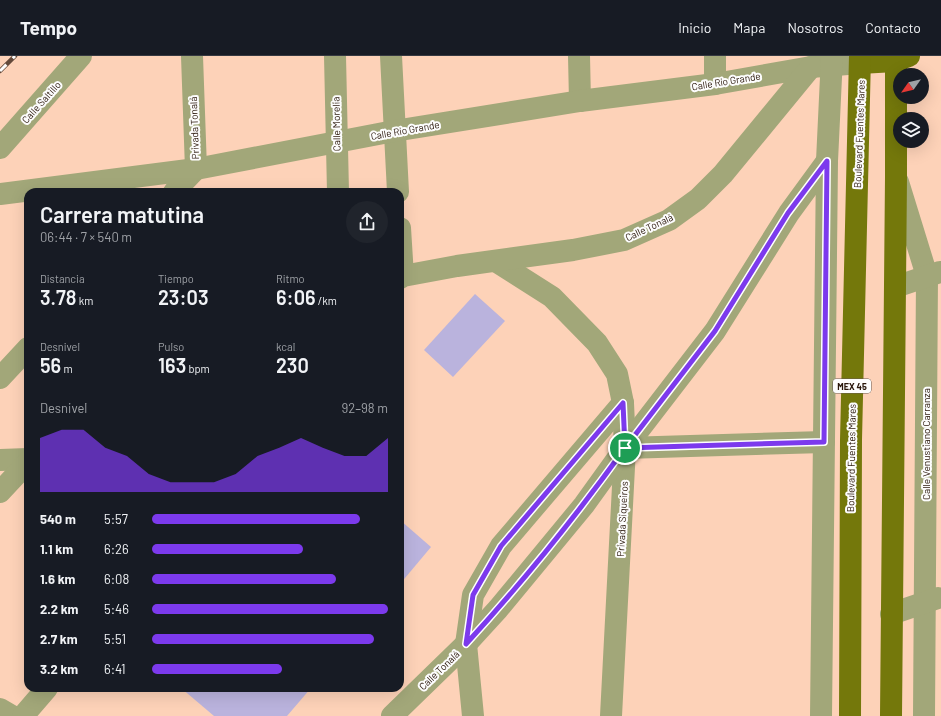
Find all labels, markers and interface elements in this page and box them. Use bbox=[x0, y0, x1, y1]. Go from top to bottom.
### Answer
text: Tempo bbox=[20, 16, 77, 39]
text: Inicio bbox=[678, 19, 711, 36]
text: Mapa bbox=[733, 19, 765, 36]
text: Nosotros bbox=[787, 19, 843, 36]
text: Contacto bbox=[865, 19, 921, 36]
north arrow bbox=[893, 68, 929, 104]
map controls bbox=[893, 68, 929, 148]
street label: Calle Río Grande bbox=[691, 70, 761, 92]
street label: Calle Saltillo bbox=[19, 78, 63, 126]
street label: Boulevard Fuentes Mares bbox=[851, 79, 867, 188]
street label: Privada Tonalá bbox=[187, 96, 201, 160]
street label: Calle Morelia bbox=[330, 97, 342, 151]
button: layers bbox=[893, 112, 929, 148]
street label: Calle Río Grande bbox=[370, 118, 440, 142]
text: Carrera matutina bbox=[40, 201, 204, 227]
button: share bbox=[346, 201, 388, 243]
street label: Calle Tonalá bbox=[623, 211, 675, 243]
text: 06:44 · 7 × 540 m bbox=[40, 229, 132, 245]
text: Distancia bbox=[40, 272, 85, 285]
text: Tiempo bbox=[158, 272, 194, 285]
text: Ritmo bbox=[276, 272, 305, 285]
text: 3.78 bbox=[40, 285, 77, 309]
text: 23:03 bbox=[158, 285, 209, 309]
text: 6:06 bbox=[276, 285, 316, 309]
text: km bbox=[77, 294, 93, 307]
text: /km bbox=[316, 294, 337, 307]
text: Desnivel bbox=[40, 340, 80, 353]
text: Pulso bbox=[158, 340, 184, 353]
text: kcal bbox=[276, 340, 295, 353]
text: 56 bbox=[40, 353, 61, 377]
text: 163 bbox=[158, 353, 186, 377]
text: 230 bbox=[276, 353, 309, 377]
text: m bbox=[61, 362, 73, 375]
text: bpm bbox=[186, 362, 210, 375]
road number: MEX 45 bbox=[833, 379, 871, 393]
street label: Calle Venustiano Carranza bbox=[920, 388, 932, 500]
text: Desnivel bbox=[40, 400, 87, 416]
text: 92–98 m bbox=[342, 400, 388, 416]
street label: Boulevard Fuentes Mares bbox=[844, 404, 858, 512]
pin bbox=[608, 431, 642, 465]
icon: arrive bbox=[614, 437, 636, 459]
street label: Privada Siqueiros bbox=[614, 481, 630, 557]
text: 540 m bbox=[40, 511, 76, 527]
text: 5:57 bbox=[104, 511, 128, 527]
text: 1.1 km bbox=[40, 541, 73, 557]
text: 6:26 bbox=[104, 541, 129, 557]
text: 1.6 km bbox=[40, 571, 75, 587]
text: 6:08 bbox=[104, 571, 129, 587]
text: 2.2 km bbox=[40, 601, 78, 617]
text: 5:46 bbox=[104, 601, 129, 617]
text: 2.7 km bbox=[40, 631, 78, 647]
text: 5:51 bbox=[104, 631, 126, 647]
street label: Calle Tonalá bbox=[416, 648, 462, 692]
text: 3.2 km bbox=[40, 661, 78, 677]
text: 6:41 bbox=[104, 661, 126, 677]

